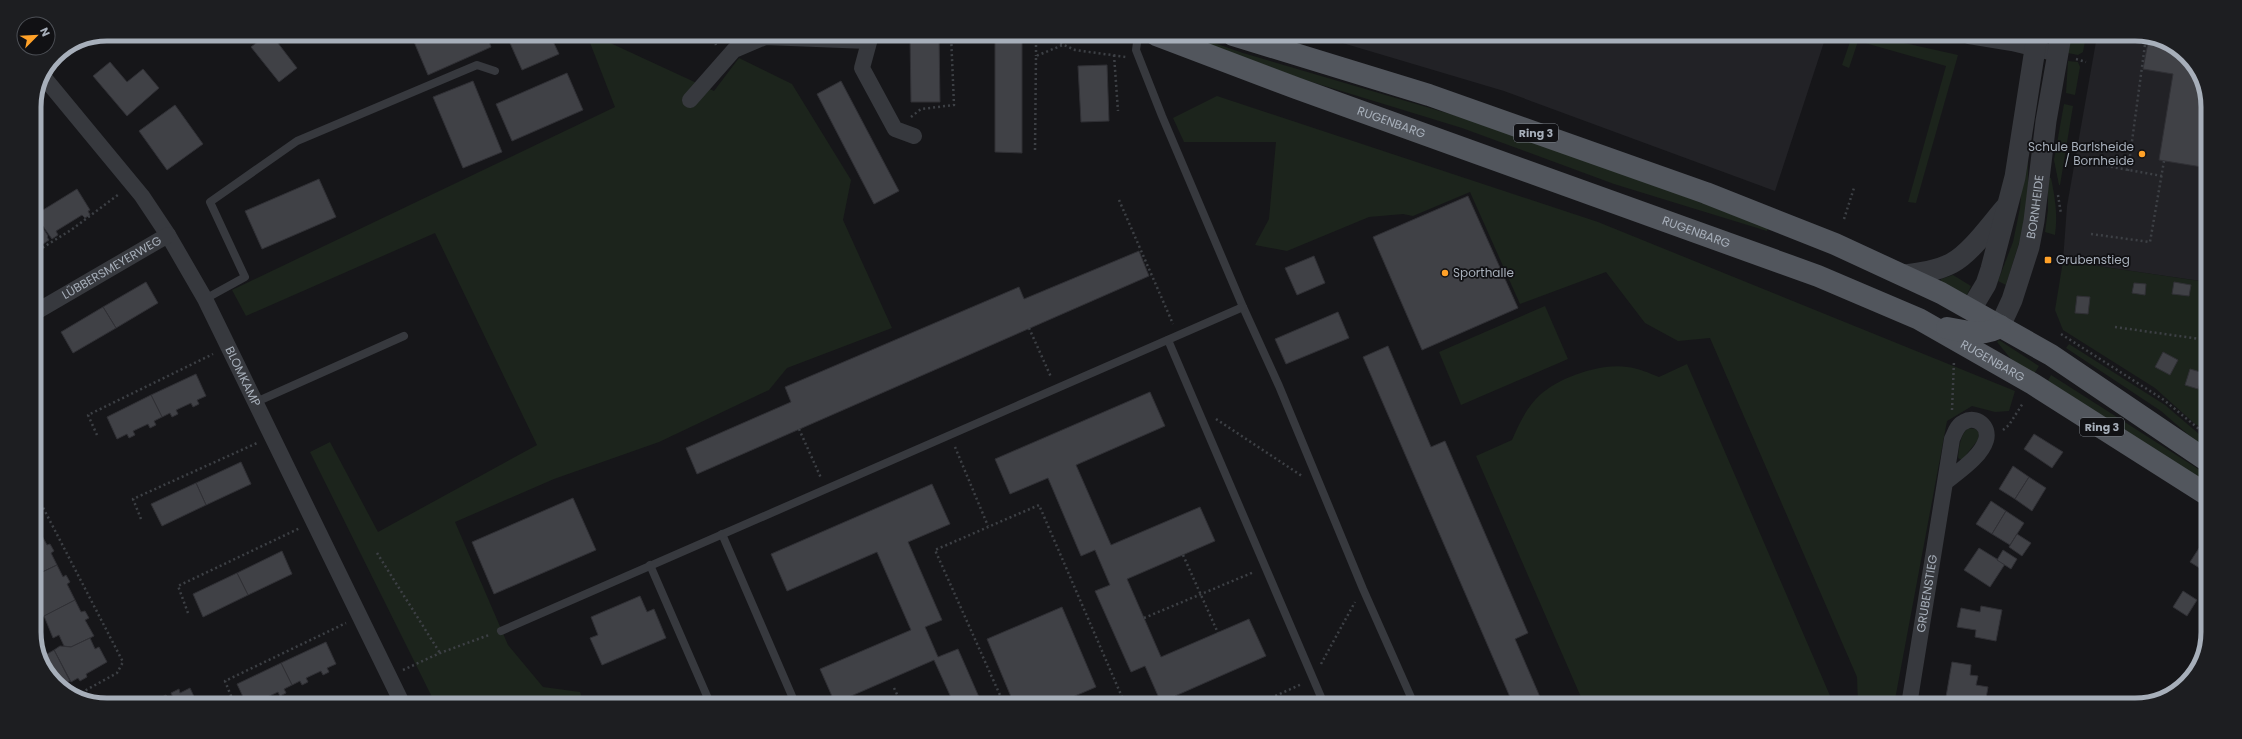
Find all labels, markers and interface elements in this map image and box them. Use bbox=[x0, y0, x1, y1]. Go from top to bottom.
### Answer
north arrow bbox=[16, 16, 56, 56]
text: N bbox=[36, 25, 54, 39]
street label: RUGENBARG bbox=[1355, 102, 1428, 142]
road number: Ring 3 bbox=[1514, 124, 1558, 142]
place label: Schule Barlsheide / Bornheide bbox=[2028, 138, 2134, 169]
marker: Schule Barlsheide / Bornheide bbox=[2137, 149, 2147, 159]
street label: BORNHEIDE bbox=[2022, 174, 2047, 240]
street label: RUGENBARG bbox=[1660, 212, 1733, 252]
street label: LÜBBERSMEYERWEG bbox=[59, 232, 165, 303]
place label: Grubenstieg bbox=[2056, 251, 2130, 268]
marker: Grubenstieg bbox=[2043, 255, 2053, 265]
place label: Sporthalle bbox=[1453, 264, 1514, 281]
marker: Sporthalle bbox=[1440, 268, 1450, 278]
street label: RUGENBARG bbox=[1958, 335, 2028, 386]
street label: BLOMKAMP bbox=[221, 343, 265, 409]
road number: Ring 3 bbox=[2080, 418, 2124, 436]
street label: GRUBENSTIEG bbox=[1912, 553, 1941, 634]

